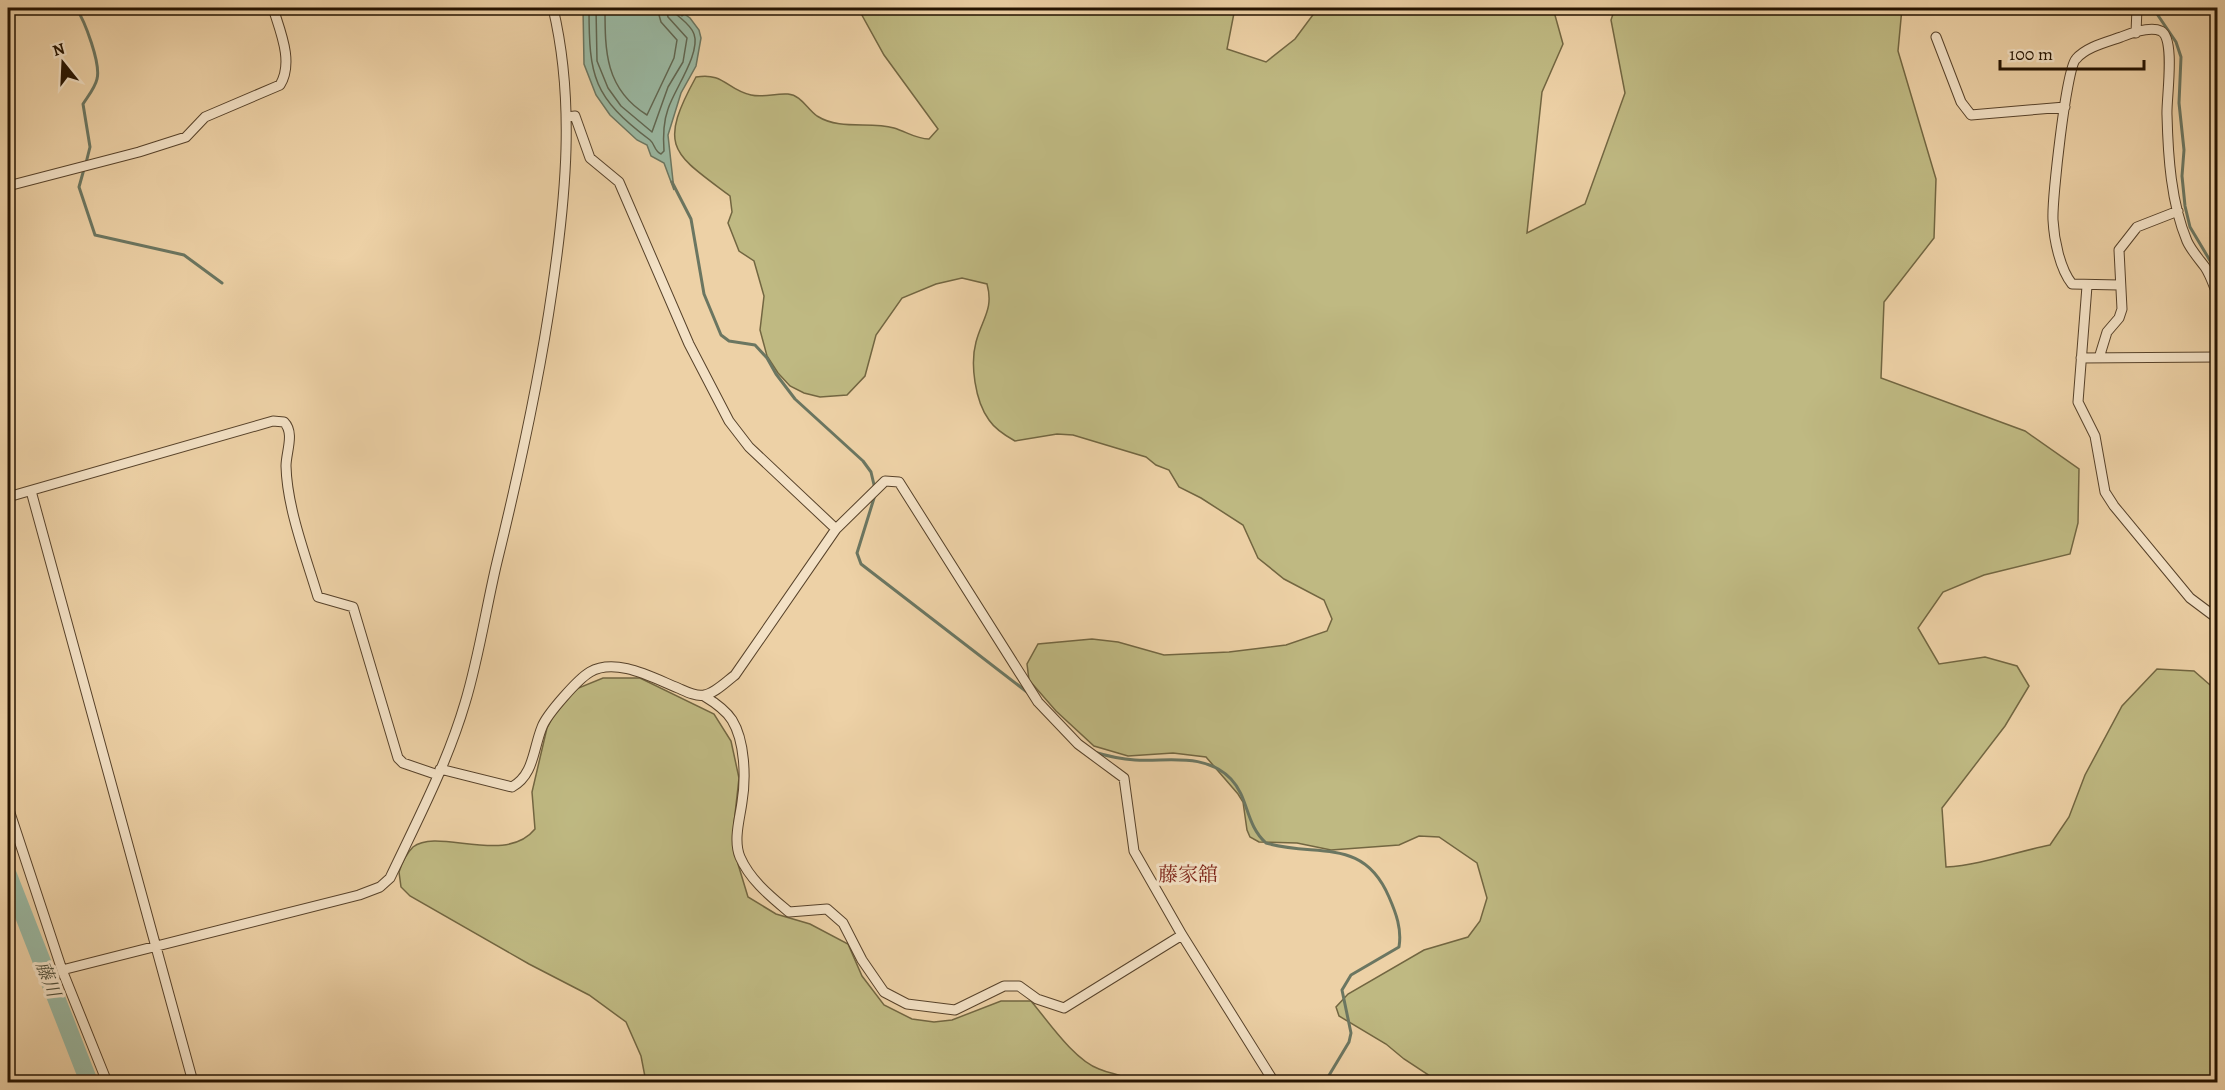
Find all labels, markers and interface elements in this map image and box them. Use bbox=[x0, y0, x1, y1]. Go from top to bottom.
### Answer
north arrow bbox=[33, 33, 93, 93]
scale bar bbox=[2000, 33, 2144, 71]
text: N bbox=[50, 37, 68, 62]
text: 100 m bbox=[2009, 42, 2053, 66]
district label: 藤家舘 bbox=[1158, 861, 1218, 888]
water label: 藤川 bbox=[30, 958, 66, 1002]

